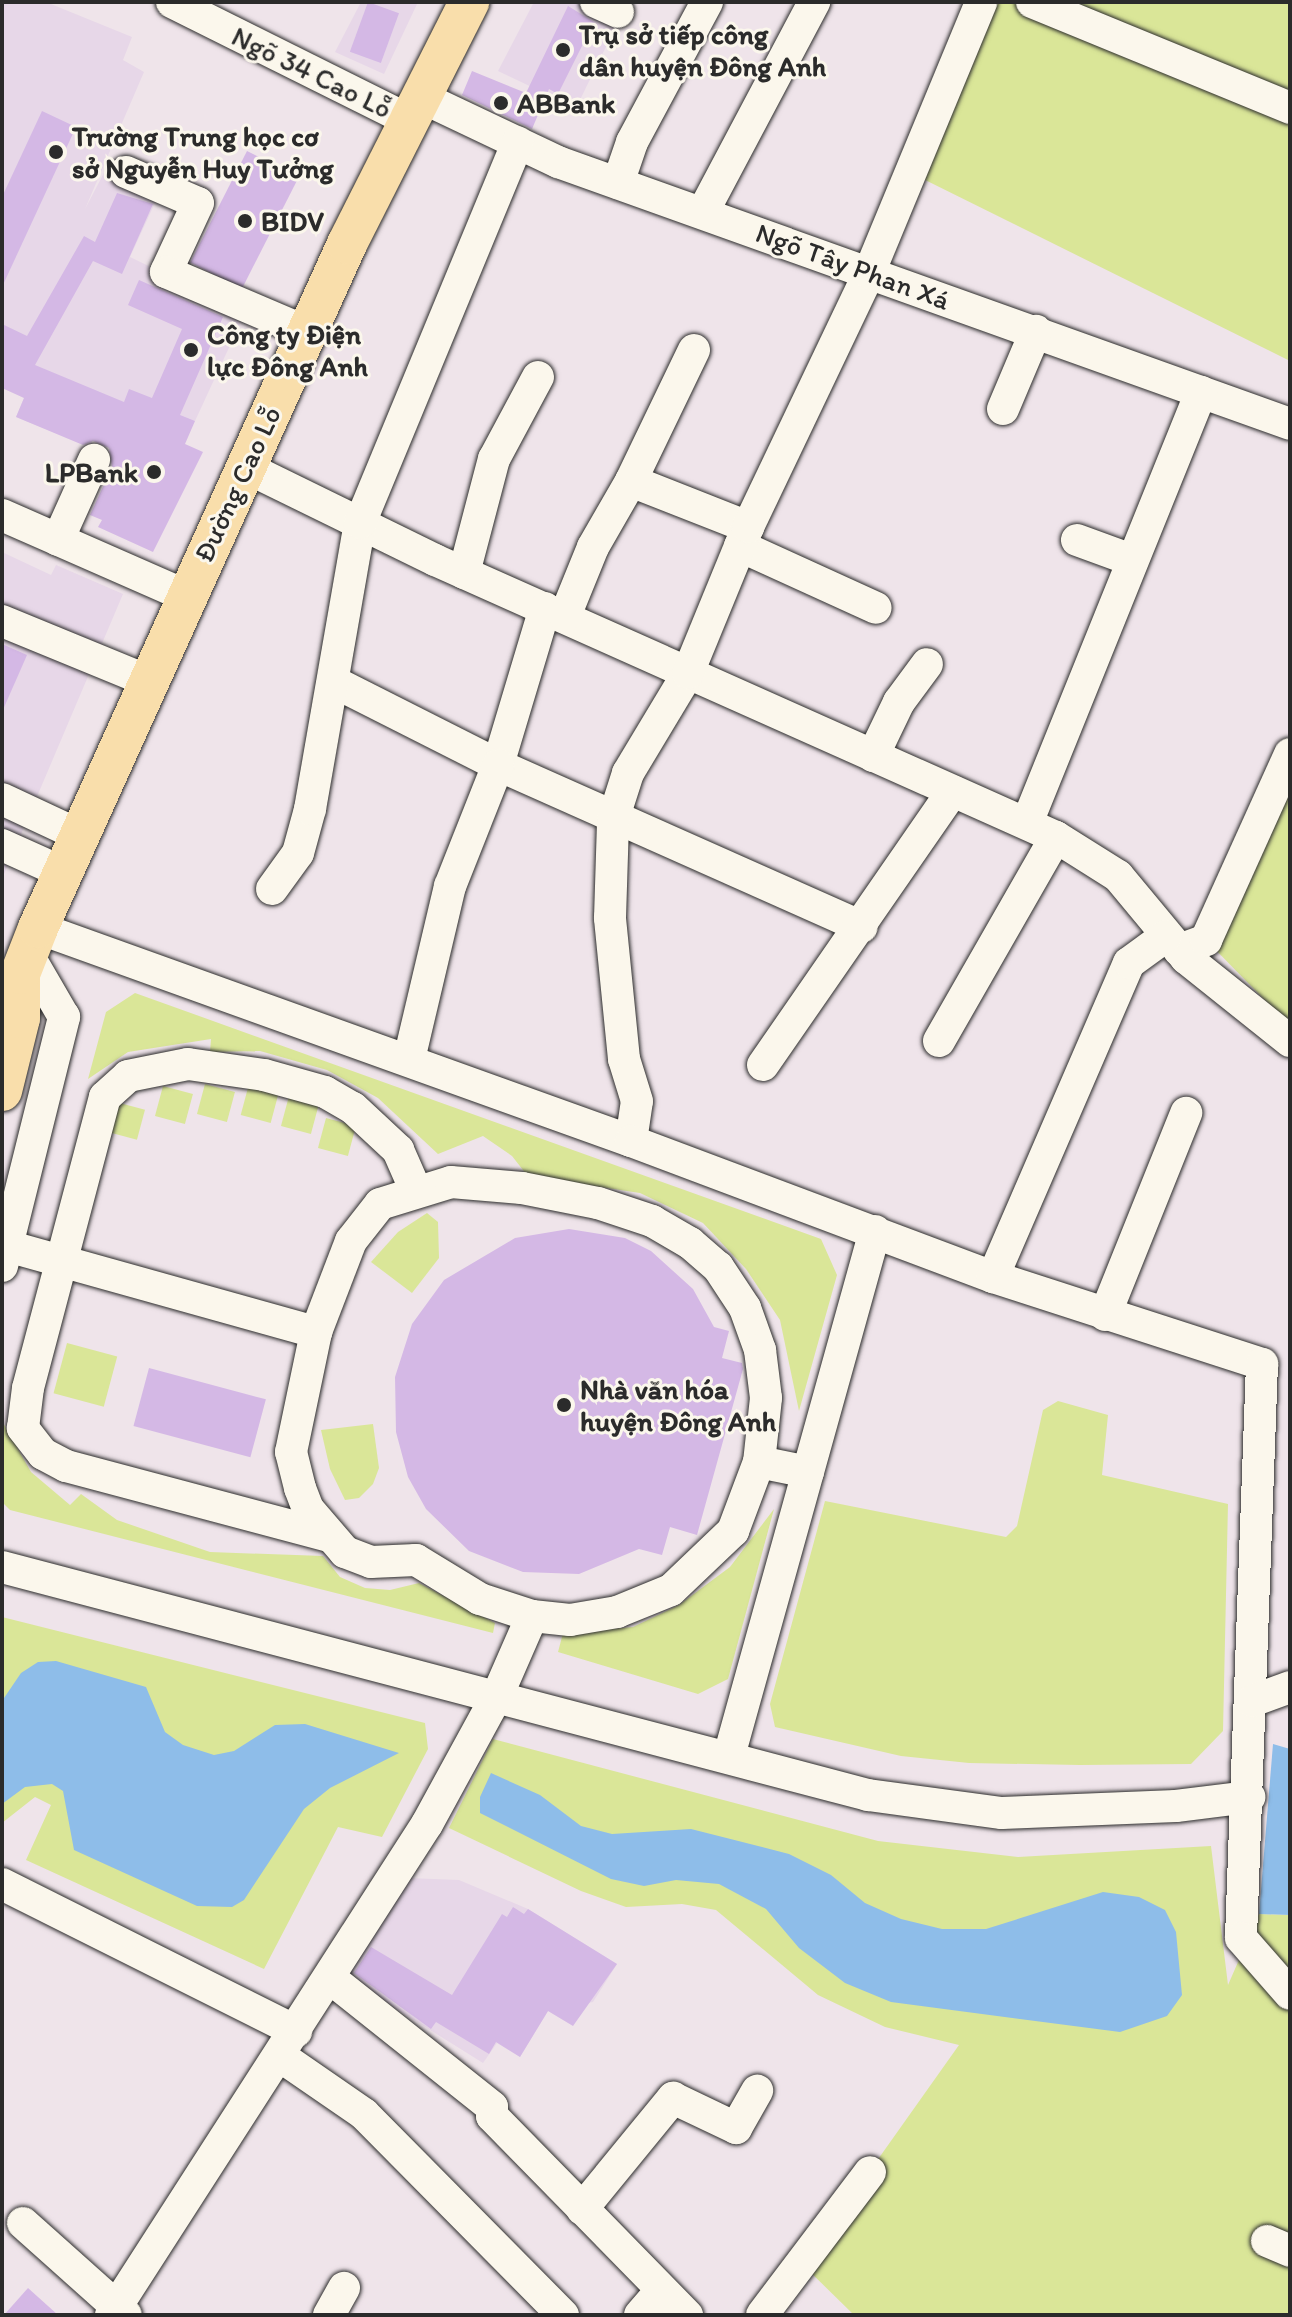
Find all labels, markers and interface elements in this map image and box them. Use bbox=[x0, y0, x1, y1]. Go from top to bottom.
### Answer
place label: Trụ sở tiếp công dân huyện Đông Anh bbox=[579, 17, 827, 83]
street label: Ngõ 34 Cao Lỗ bbox=[226, 19, 398, 125]
marker: Trụ sở tiếp công dân huyện Đông Anh bbox=[554, 41, 572, 59]
place label: ABBank bbox=[517, 86, 615, 120]
marker: ABBank bbox=[492, 94, 510, 112]
place label: Trường Trung học cơ sở Nguyễn Huy Tưởng bbox=[72, 119, 331, 185]
marker: Trường Trung học cơ sở Nguyễn Huy Tưởng bbox=[47, 143, 65, 161]
place label: BIDV bbox=[261, 204, 324, 238]
marker: BIDV bbox=[236, 212, 254, 230]
street label: Ngõ Tây Phan Xá bbox=[753, 216, 953, 316]
place label: Công ty Điện lực Đông Anh bbox=[207, 317, 369, 383]
marker: Công ty Điện lực Đông Anh bbox=[182, 341, 200, 359]
street label: Đường Cao Lỗ bbox=[186, 401, 288, 567]
place label: LPBank bbox=[45, 455, 138, 489]
marker: LPBank bbox=[145, 463, 163, 481]
place label: Nhà văn hóa huyện Đông Anh bbox=[580, 1372, 777, 1438]
marker: Nhà văn hóa huyện Đông Anh bbox=[555, 1396, 573, 1414]

